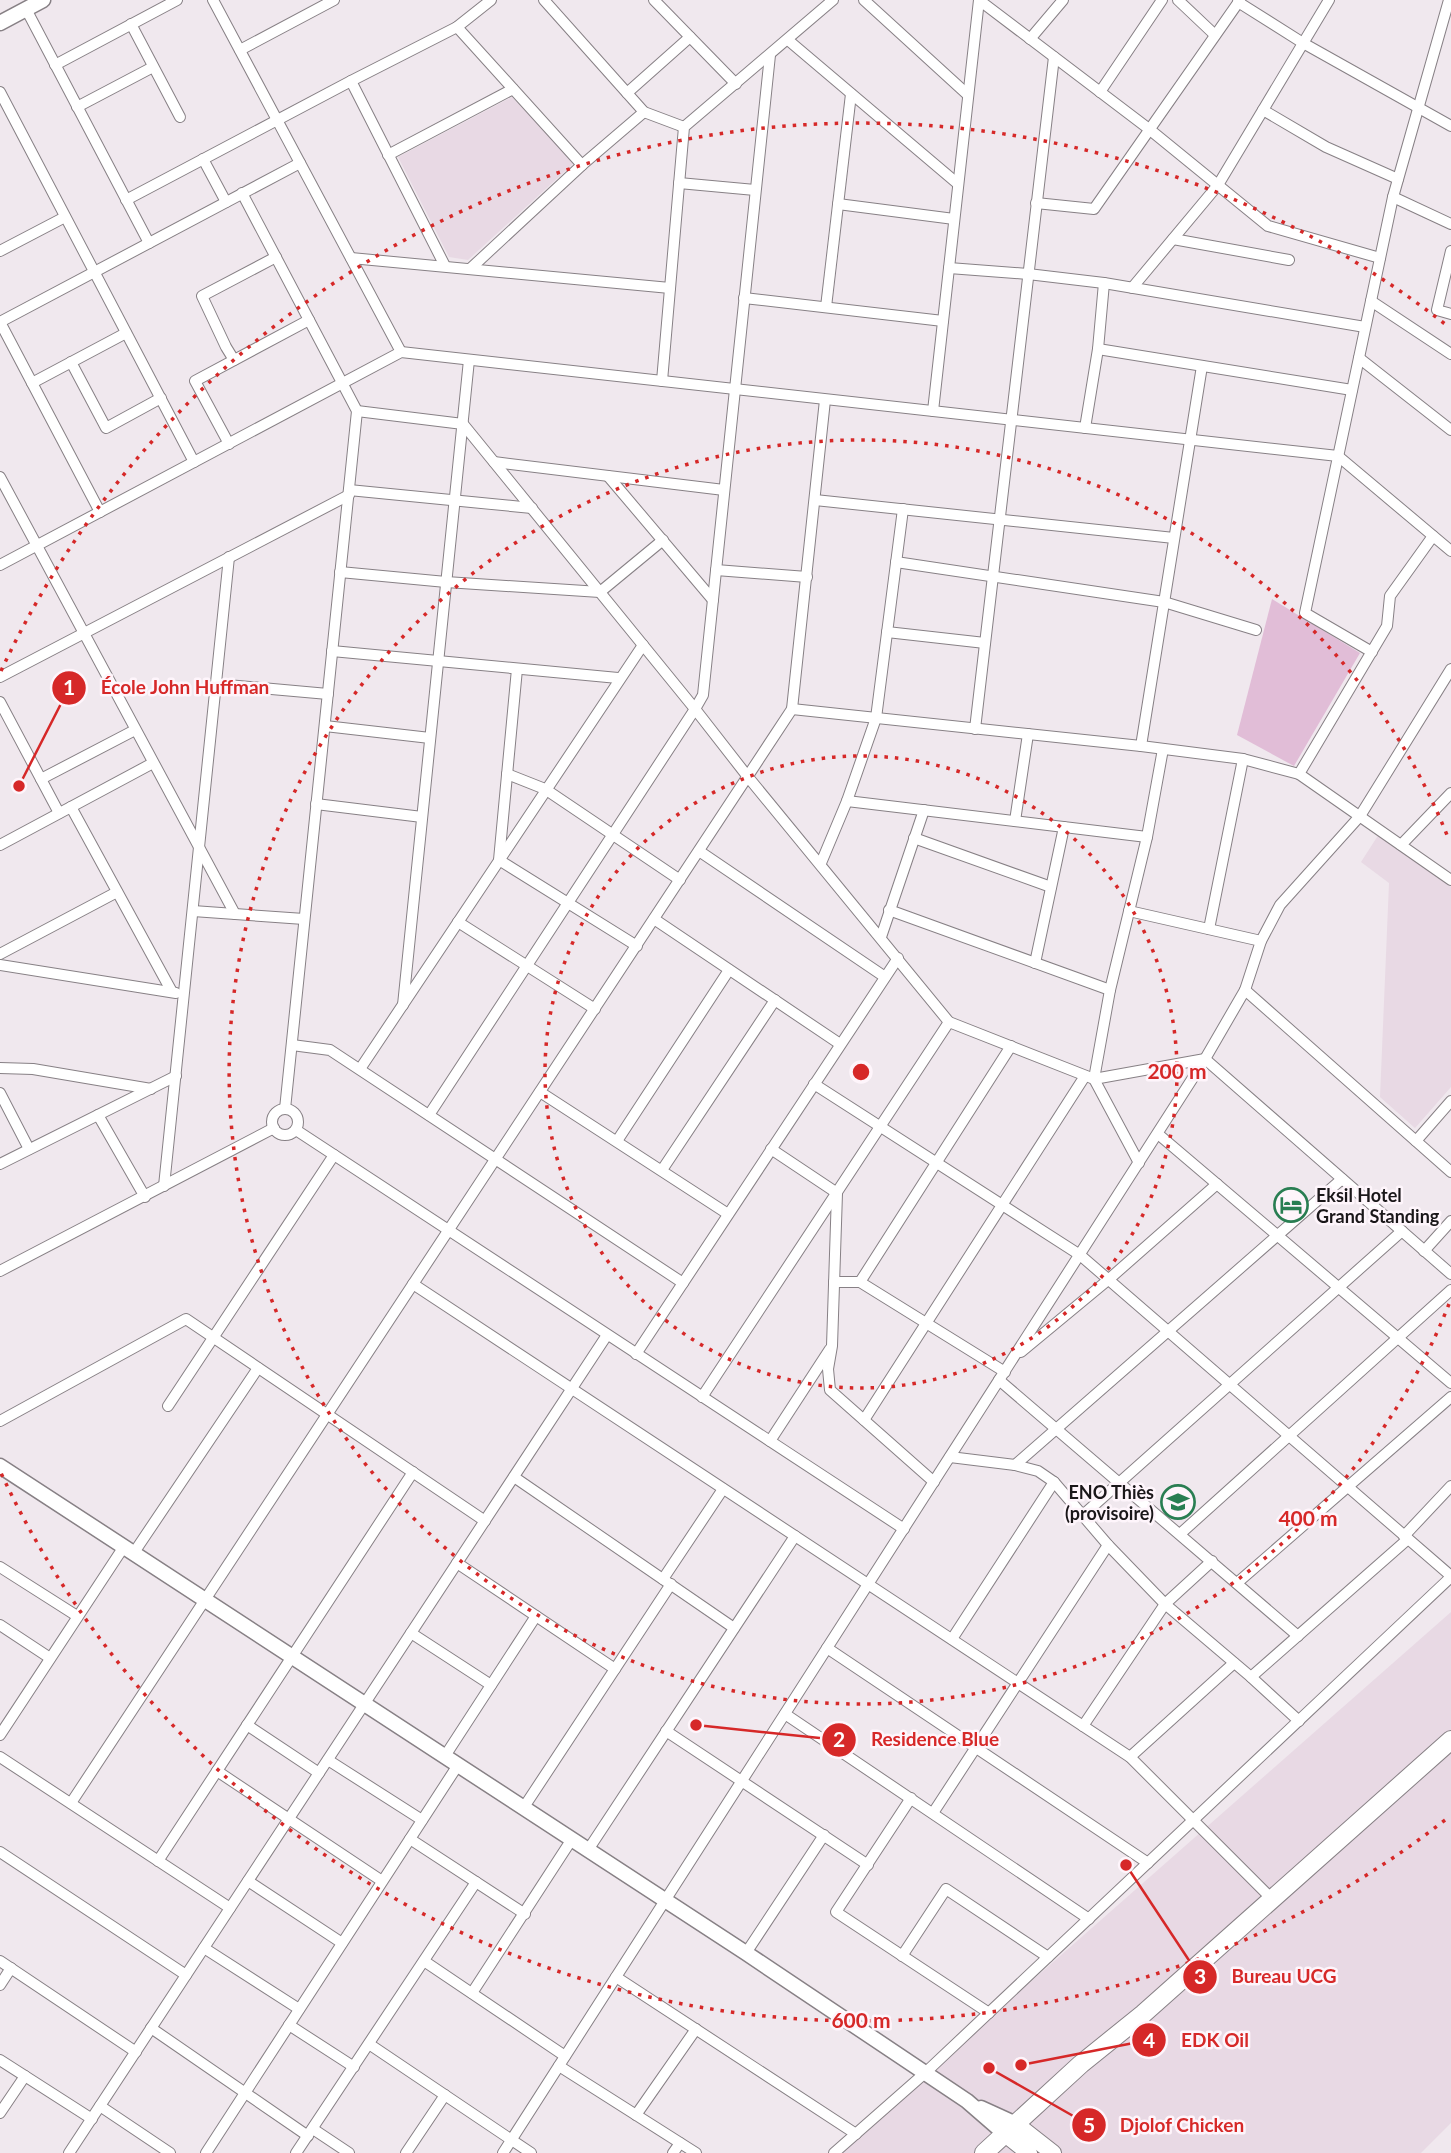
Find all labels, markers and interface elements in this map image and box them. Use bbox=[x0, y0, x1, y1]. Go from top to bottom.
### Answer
callout: École John Huffman bbox=[51, 668, 284, 708]
text: 1 bbox=[63, 674, 75, 699]
text: École John Huffman bbox=[101, 675, 269, 698]
text: 200 m bbox=[1147, 1058, 1207, 1083]
centre of rings bbox=[849, 1060, 873, 1084]
place label: Eksil Hotel Grand Standing bbox=[1316, 1184, 1440, 1227]
hotel icon: Eksil Hotel Grand Standing bbox=[1272, 1186, 1310, 1224]
place label: ENO Thiès (provisoire) bbox=[1065, 1481, 1154, 1524]
school or university icon: ENO Thiès (provisoire) bbox=[1159, 1483, 1197, 1521]
text: 400 m bbox=[1278, 1505, 1338, 1530]
callout: Residence Blue bbox=[822, 1720, 1013, 1760]
text: 2 bbox=[833, 1726, 845, 1751]
text: Residence Blue bbox=[871, 1727, 999, 1750]
callout: Bureau UCG bbox=[1183, 1957, 1351, 1997]
text: 3 bbox=[1194, 1963, 1206, 1988]
text: Bureau UCG bbox=[1231, 1964, 1337, 1987]
text: 600 m bbox=[831, 2007, 891, 2032]
callout: EDK Oil bbox=[1132, 2020, 1262, 2060]
text: 4 bbox=[1143, 2027, 1155, 2052]
text: EDK Oil bbox=[1181, 2028, 1249, 2051]
callout: Djolof Chicken bbox=[1071, 2105, 1259, 2145]
text: 5 bbox=[1083, 2112, 1095, 2137]
text: Djolof Chicken bbox=[1120, 2113, 1244, 2136]

